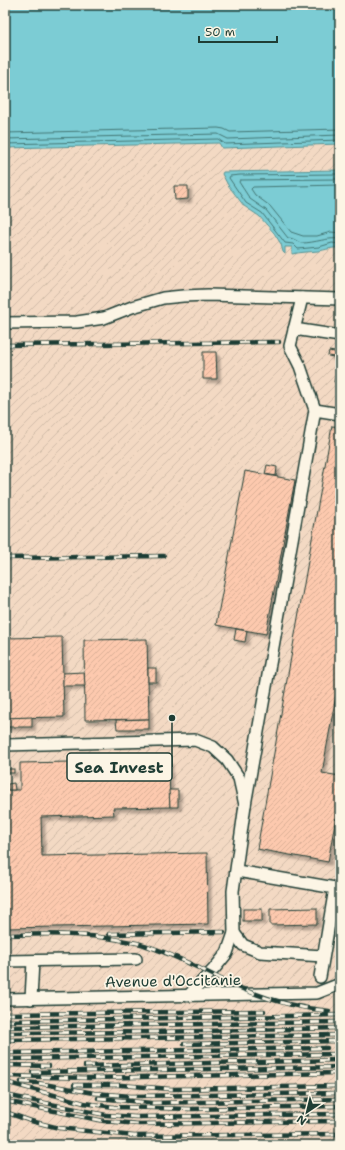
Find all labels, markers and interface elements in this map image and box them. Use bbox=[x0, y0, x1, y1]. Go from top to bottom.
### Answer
scale bar bbox=[199, 18, 277, 44]
text: 50 m bbox=[205, 24, 235, 40]
callout: Sea Invest bbox=[67, 753, 172, 781]
text: Sea Invest bbox=[74, 757, 164, 778]
street label: Avenue d'Occitanie bbox=[105, 970, 241, 992]
north arrow bbox=[287, 1092, 327, 1132]
text: N bbox=[293, 1111, 309, 1128]

